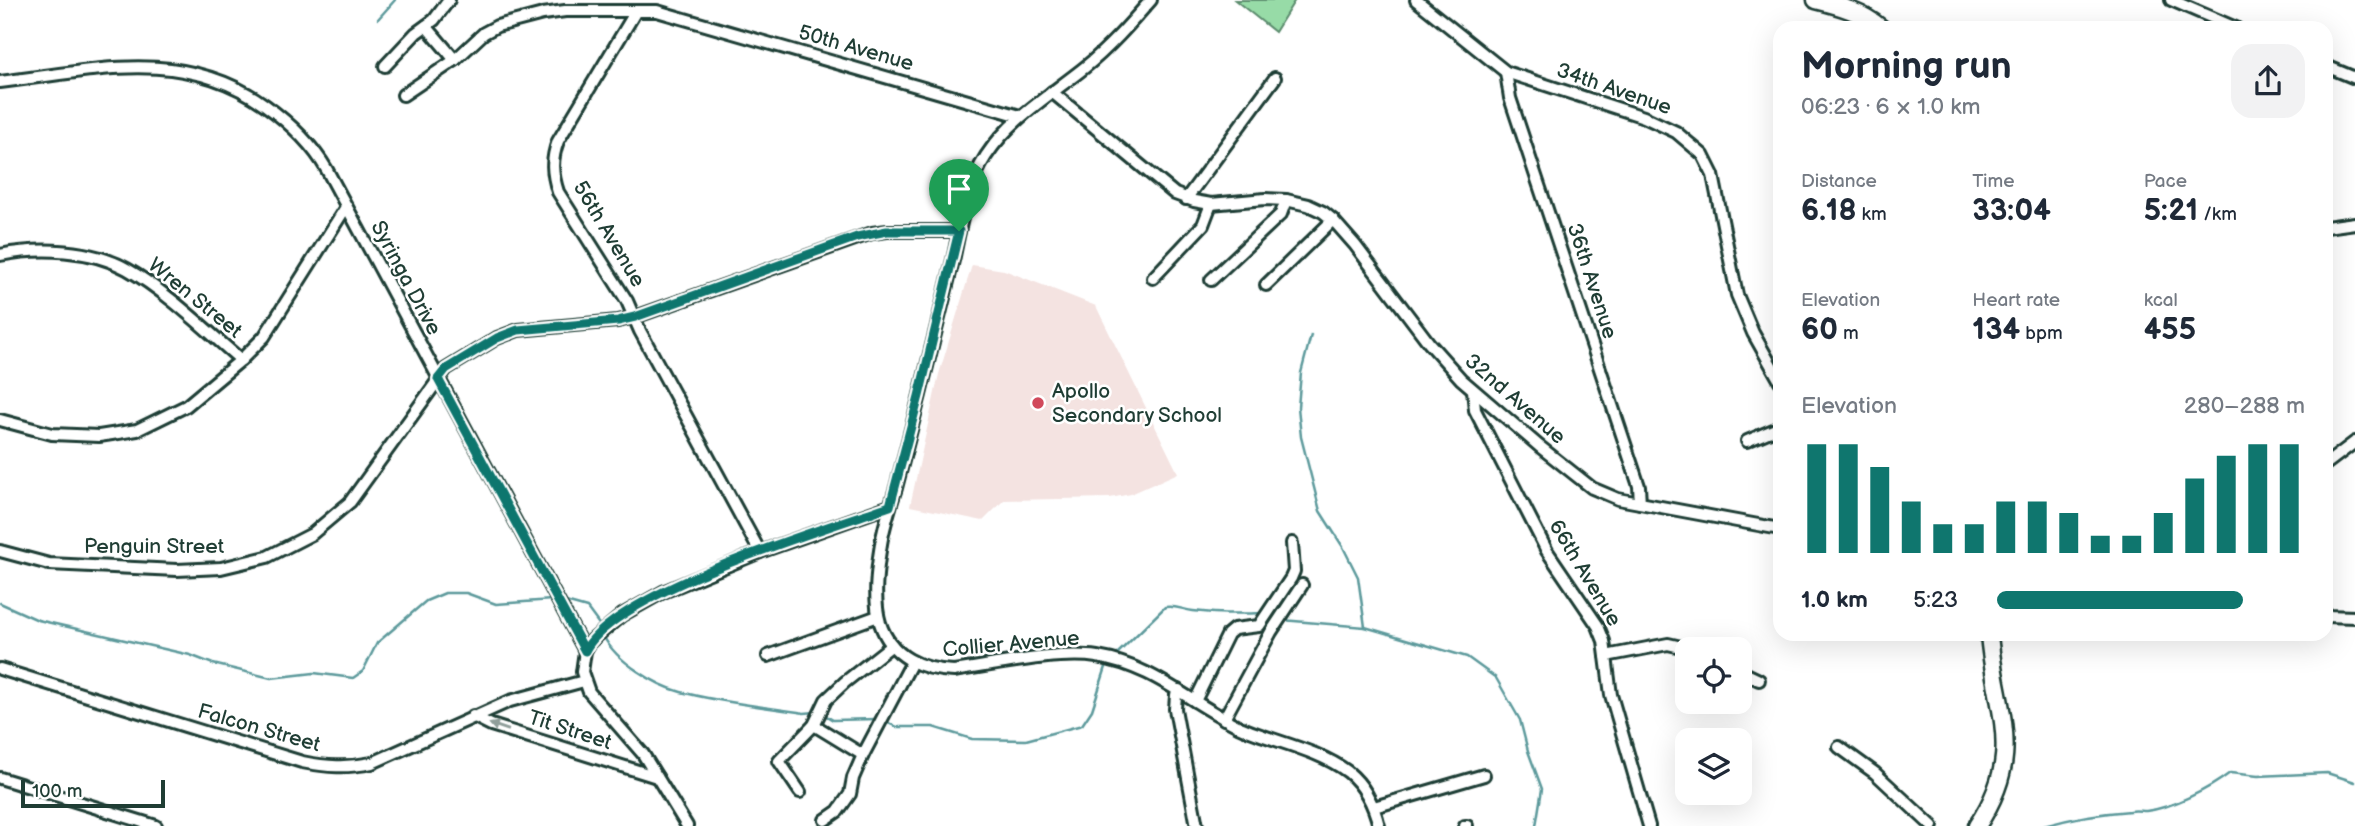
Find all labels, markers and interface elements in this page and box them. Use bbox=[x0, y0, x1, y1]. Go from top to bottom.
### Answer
street label: 50th Avenue bbox=[796, 20, 916, 76]
text: Morning run bbox=[1801, 44, 2012, 89]
button: share bbox=[2231, 44, 2305, 118]
street label: 34th Avenue bbox=[1553, 58, 1675, 120]
text: 06:23 · 6 × 1.0 km bbox=[1801, 93, 1981, 121]
pin bbox=[929, 159, 989, 231]
icon: arrive bbox=[940, 170, 978, 208]
text: Distance bbox=[1801, 170, 1877, 193]
text: Time bbox=[1972, 170, 2014, 193]
text: Pace bbox=[2144, 170, 2187, 193]
street label: 56th Avenue bbox=[568, 177, 650, 291]
text: 6.18 bbox=[1801, 193, 1856, 229]
text: 33:04 bbox=[1972, 193, 2051, 229]
text: 5:21 bbox=[2144, 193, 2198, 229]
text: km bbox=[1856, 203, 1887, 226]
text: /km bbox=[2198, 203, 2237, 226]
street label: Syringa Drive bbox=[365, 217, 447, 339]
street label: 36th Avenue bbox=[1562, 220, 1622, 342]
street label: Wren Street bbox=[143, 253, 247, 344]
text: Elevation bbox=[1801, 289, 1880, 312]
text: Heart rate bbox=[1972, 289, 2060, 312]
text: kcal bbox=[2144, 289, 2178, 312]
text: 60 bbox=[1801, 312, 1838, 348]
text: 134 bbox=[1972, 312, 2020, 348]
text: 455 bbox=[2144, 312, 2196, 348]
text: m bbox=[1838, 322, 1859, 345]
text: bpm bbox=[2020, 322, 2063, 345]
street label: 32nd Avenue bbox=[1460, 348, 1570, 450]
place label: Apollo Secondary School bbox=[1052, 379, 1222, 428]
text: Elevation bbox=[1801, 392, 1897, 420]
text: 280–288 m bbox=[2184, 392, 2305, 420]
marker: Apollo Secondary School bbox=[1030, 395, 1046, 411]
street label: 66th Avenue bbox=[1543, 515, 1627, 631]
street label: Penguin Street bbox=[84, 534, 225, 559]
text: 1.0 km bbox=[1801, 586, 1868, 614]
text: 5:23 bbox=[1913, 586, 1958, 614]
street label: Collier Avenue bbox=[942, 626, 1080, 662]
map controls bbox=[1675, 637, 1752, 805]
button: locate bbox=[1675, 637, 1752, 714]
street label: Falcon Street bbox=[195, 699, 324, 758]
street label: Tit Street bbox=[525, 705, 615, 755]
one-way arrow bbox=[488, 721, 509, 732]
button: layers bbox=[1675, 728, 1752, 805]
scale bar bbox=[21, 777, 164, 809]
text: 100 m bbox=[32, 780, 83, 803]

